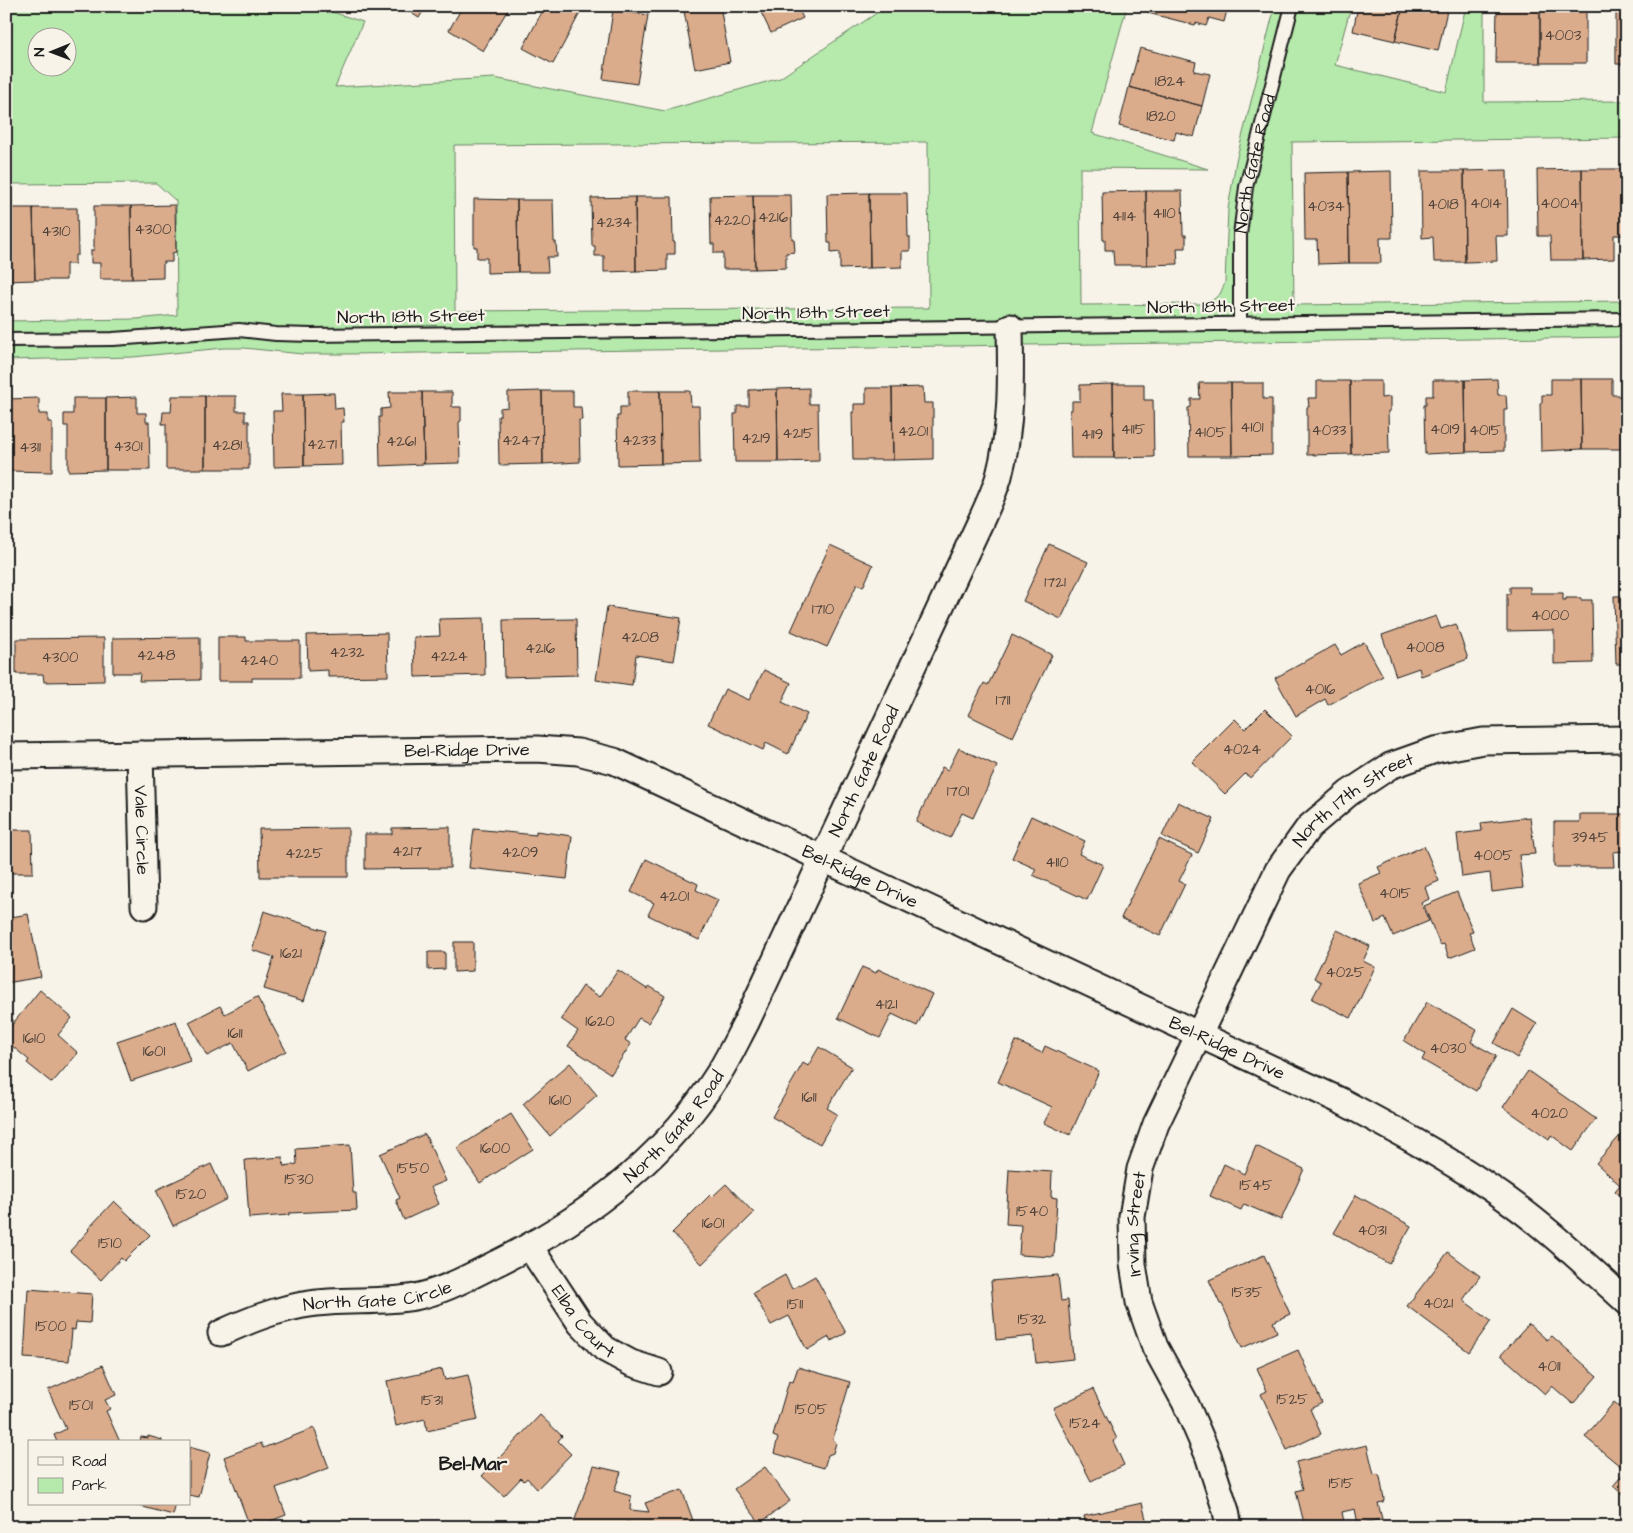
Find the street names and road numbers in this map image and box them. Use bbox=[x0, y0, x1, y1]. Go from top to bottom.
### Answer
street label: North Gate Road bbox=[1228, 91, 1282, 235]
street label: North 18th Street bbox=[1147, 293, 1296, 320]
street label: North 18th Street bbox=[742, 299, 891, 326]
street label: North 18th Street bbox=[337, 303, 486, 330]
street label: North Gate Road bbox=[823, 702, 906, 841]
street label: Bel-Ridge Drive bbox=[404, 737, 530, 764]
street label: North 17th Street bbox=[1287, 746, 1418, 852]
street label: Vale Circle bbox=[128, 785, 155, 875]
street label: Bel-Ridge Drive bbox=[798, 839, 922, 915]
street label: Bel-Ridge Drive bbox=[1165, 1010, 1289, 1086]
street label: North Gate Road bbox=[619, 1066, 730, 1189]
street label: Irving Street bbox=[1120, 1169, 1153, 1278]
street label: North Gate Circle bbox=[301, 1274, 456, 1318]
street label: Elba Court bbox=[545, 1280, 620, 1365]

